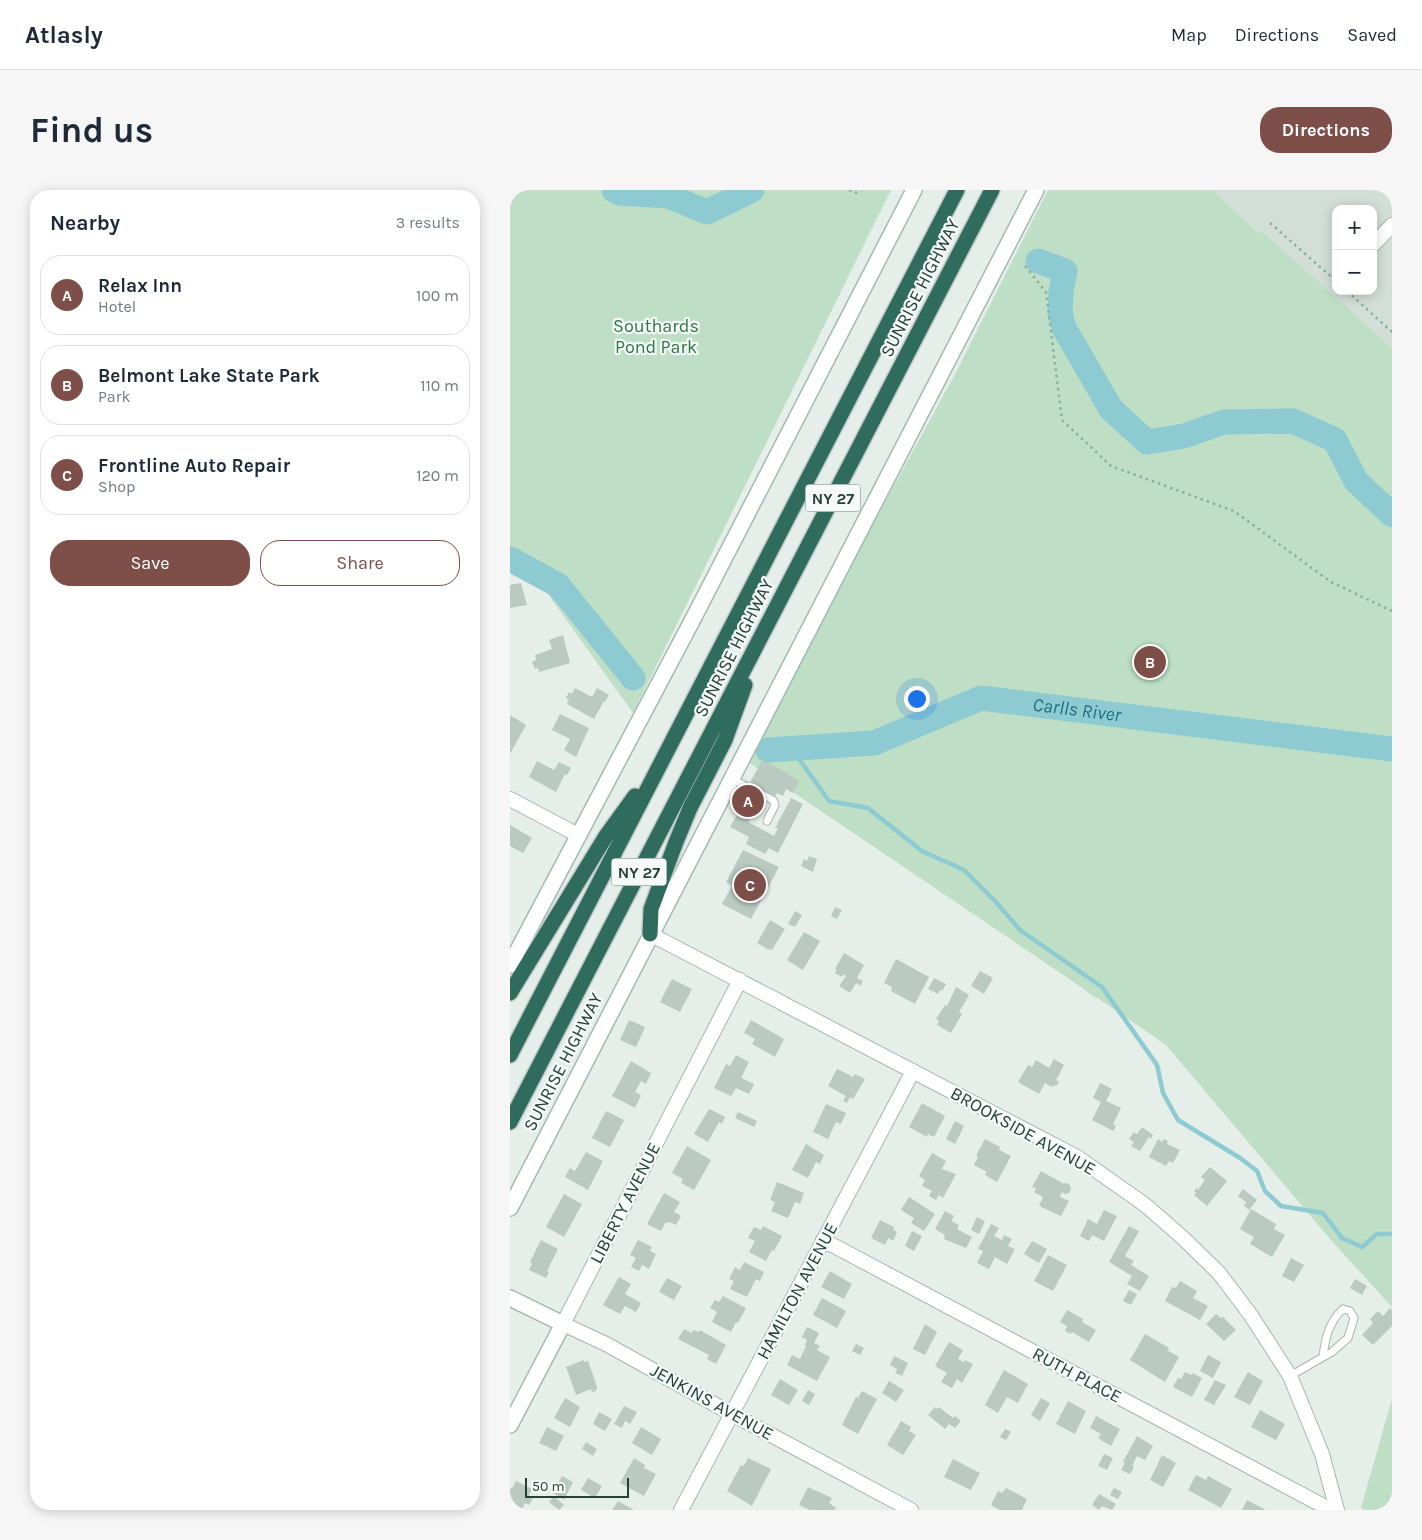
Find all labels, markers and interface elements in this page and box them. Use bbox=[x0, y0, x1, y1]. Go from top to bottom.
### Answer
text: Atlasly bbox=[25, 21, 103, 49]
text: Map bbox=[1171, 24, 1207, 46]
text: Directions bbox=[1235, 24, 1319, 46]
text: Saved bbox=[1347, 24, 1397, 46]
button: Directions bbox=[1260, 107, 1392, 153]
text: Find us bbox=[30, 110, 153, 151]
map controls bbox=[1332, 205, 1377, 295]
button: + bbox=[1332, 205, 1377, 250]
text: Nearby bbox=[50, 211, 120, 235]
text: 3 results bbox=[396, 213, 460, 232]
street label: SUNRISE HIGHWAY bbox=[876, 215, 964, 361]
button: − bbox=[1332, 250, 1377, 295]
text: Relax Inn bbox=[98, 275, 182, 297]
text: A bbox=[62, 286, 72, 305]
text: 100 m bbox=[416, 286, 459, 305]
text: Hotel bbox=[98, 297, 136, 316]
park label: Southards Pond Park bbox=[613, 315, 699, 358]
text: Belmont Lake State Park bbox=[98, 365, 320, 387]
text: B bbox=[62, 376, 72, 395]
text: 110 m bbox=[420, 376, 459, 395]
text: Park bbox=[98, 387, 130, 406]
text: Frontline Auto Repair bbox=[98, 455, 290, 477]
text: C bbox=[62, 466, 72, 485]
text: 120 m bbox=[416, 466, 459, 485]
text: Shop bbox=[98, 477, 135, 496]
road number: NY 27 bbox=[806, 484, 860, 512]
button: Save bbox=[50, 540, 250, 586]
button: Share bbox=[260, 540, 460, 586]
street label: SUNRISE HIGHWAY bbox=[690, 575, 778, 721]
pin: B bbox=[1134, 643, 1166, 681]
your location bbox=[904, 686, 930, 712]
water label: Carlls River bbox=[1032, 694, 1124, 726]
pin: A bbox=[732, 782, 764, 820]
road number: NY 27 bbox=[612, 859, 666, 886]
pin: C bbox=[734, 866, 766, 904]
street label: SUNRISE HIGHWAY bbox=[519, 989, 607, 1135]
street label: BROOKSIDE AVENUE bbox=[946, 1082, 1100, 1180]
street label: LIBERTY AVENUE bbox=[585, 1139, 665, 1267]
street label: HAMILTON AVENUE bbox=[752, 1219, 842, 1363]
street label: RUTH PLACE bbox=[1029, 1342, 1125, 1408]
street label: JENKINS AVENUE bbox=[647, 1359, 777, 1445]
scale bar bbox=[525, 1475, 629, 1498]
text: 50 m bbox=[532, 1478, 565, 1495]

